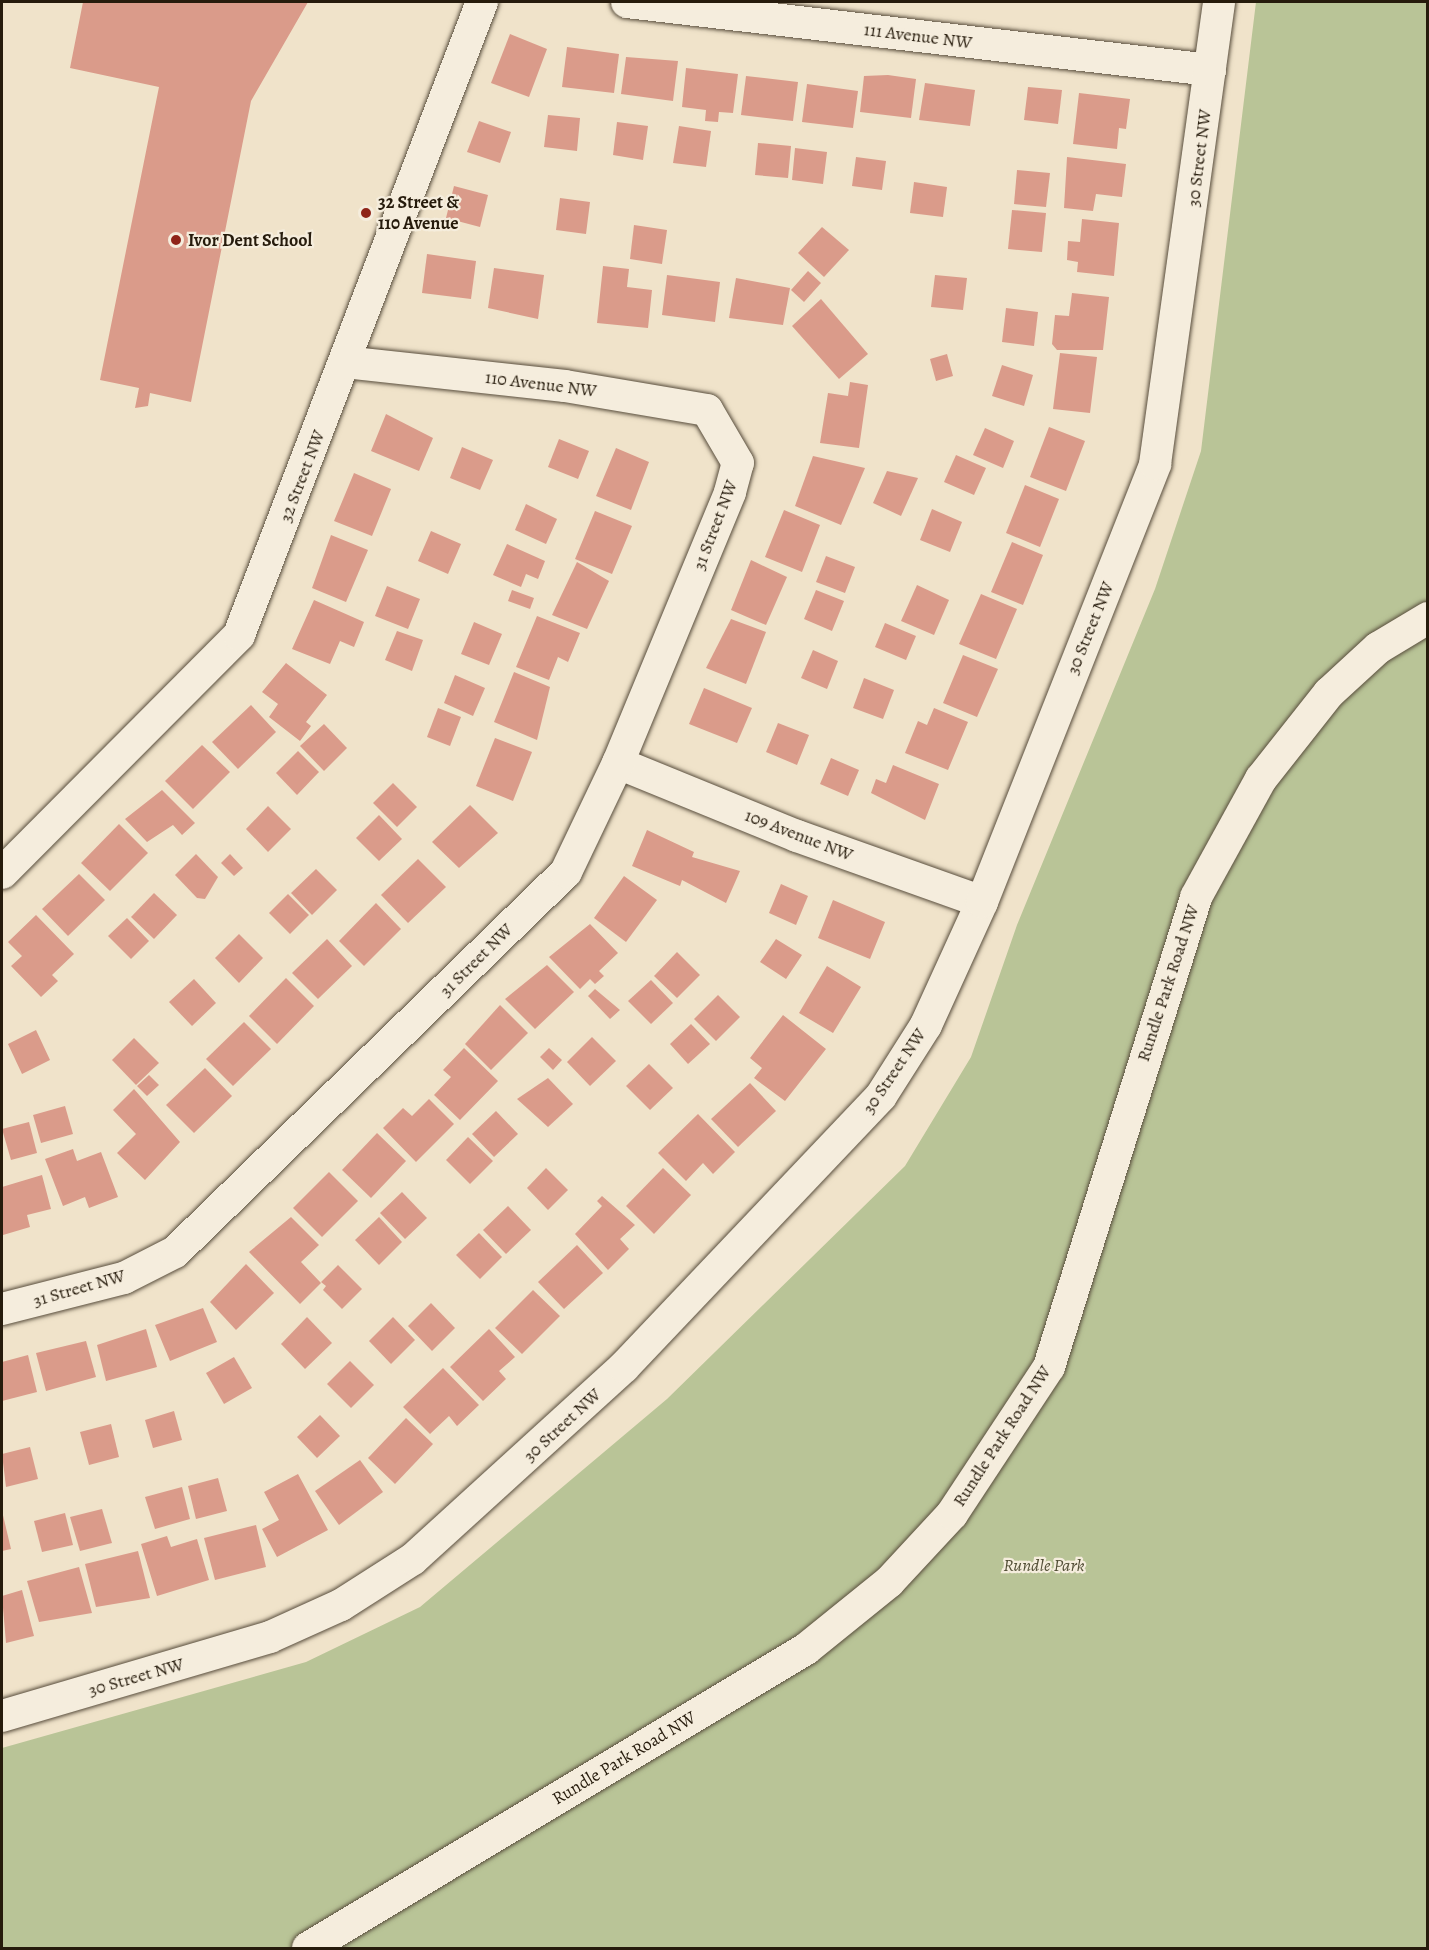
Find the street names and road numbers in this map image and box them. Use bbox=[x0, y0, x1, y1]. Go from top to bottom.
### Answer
street label: 111 Avenue NW bbox=[863, 19, 973, 53]
street label: 30 Street NW bbox=[1182, 108, 1216, 208]
street label: 110 Avenue NW bbox=[484, 366, 598, 402]
street label: 32 Street NW bbox=[275, 427, 329, 525]
street label: 31 Street NW bbox=[688, 477, 742, 573]
street label: 30 Street NW bbox=[1062, 578, 1118, 678]
street label: 109 Avenue NW bbox=[742, 804, 856, 866]
street label: Rundle Park Road NW bbox=[1132, 902, 1204, 1064]
street label: 31 Street NW bbox=[435, 919, 517, 1001]
street label: 30 Street NW bbox=[858, 1024, 930, 1118]
street label: 31 Street NW bbox=[30, 1265, 128, 1311]
street label: Rundle Park Road NW bbox=[948, 1361, 1056, 1511]
street label: 30 Street NW bbox=[519, 1384, 605, 1466]
street label: 30 Street NW bbox=[86, 1653, 186, 1701]
street label: Rundle Park Road NW bbox=[548, 1707, 700, 1809]

